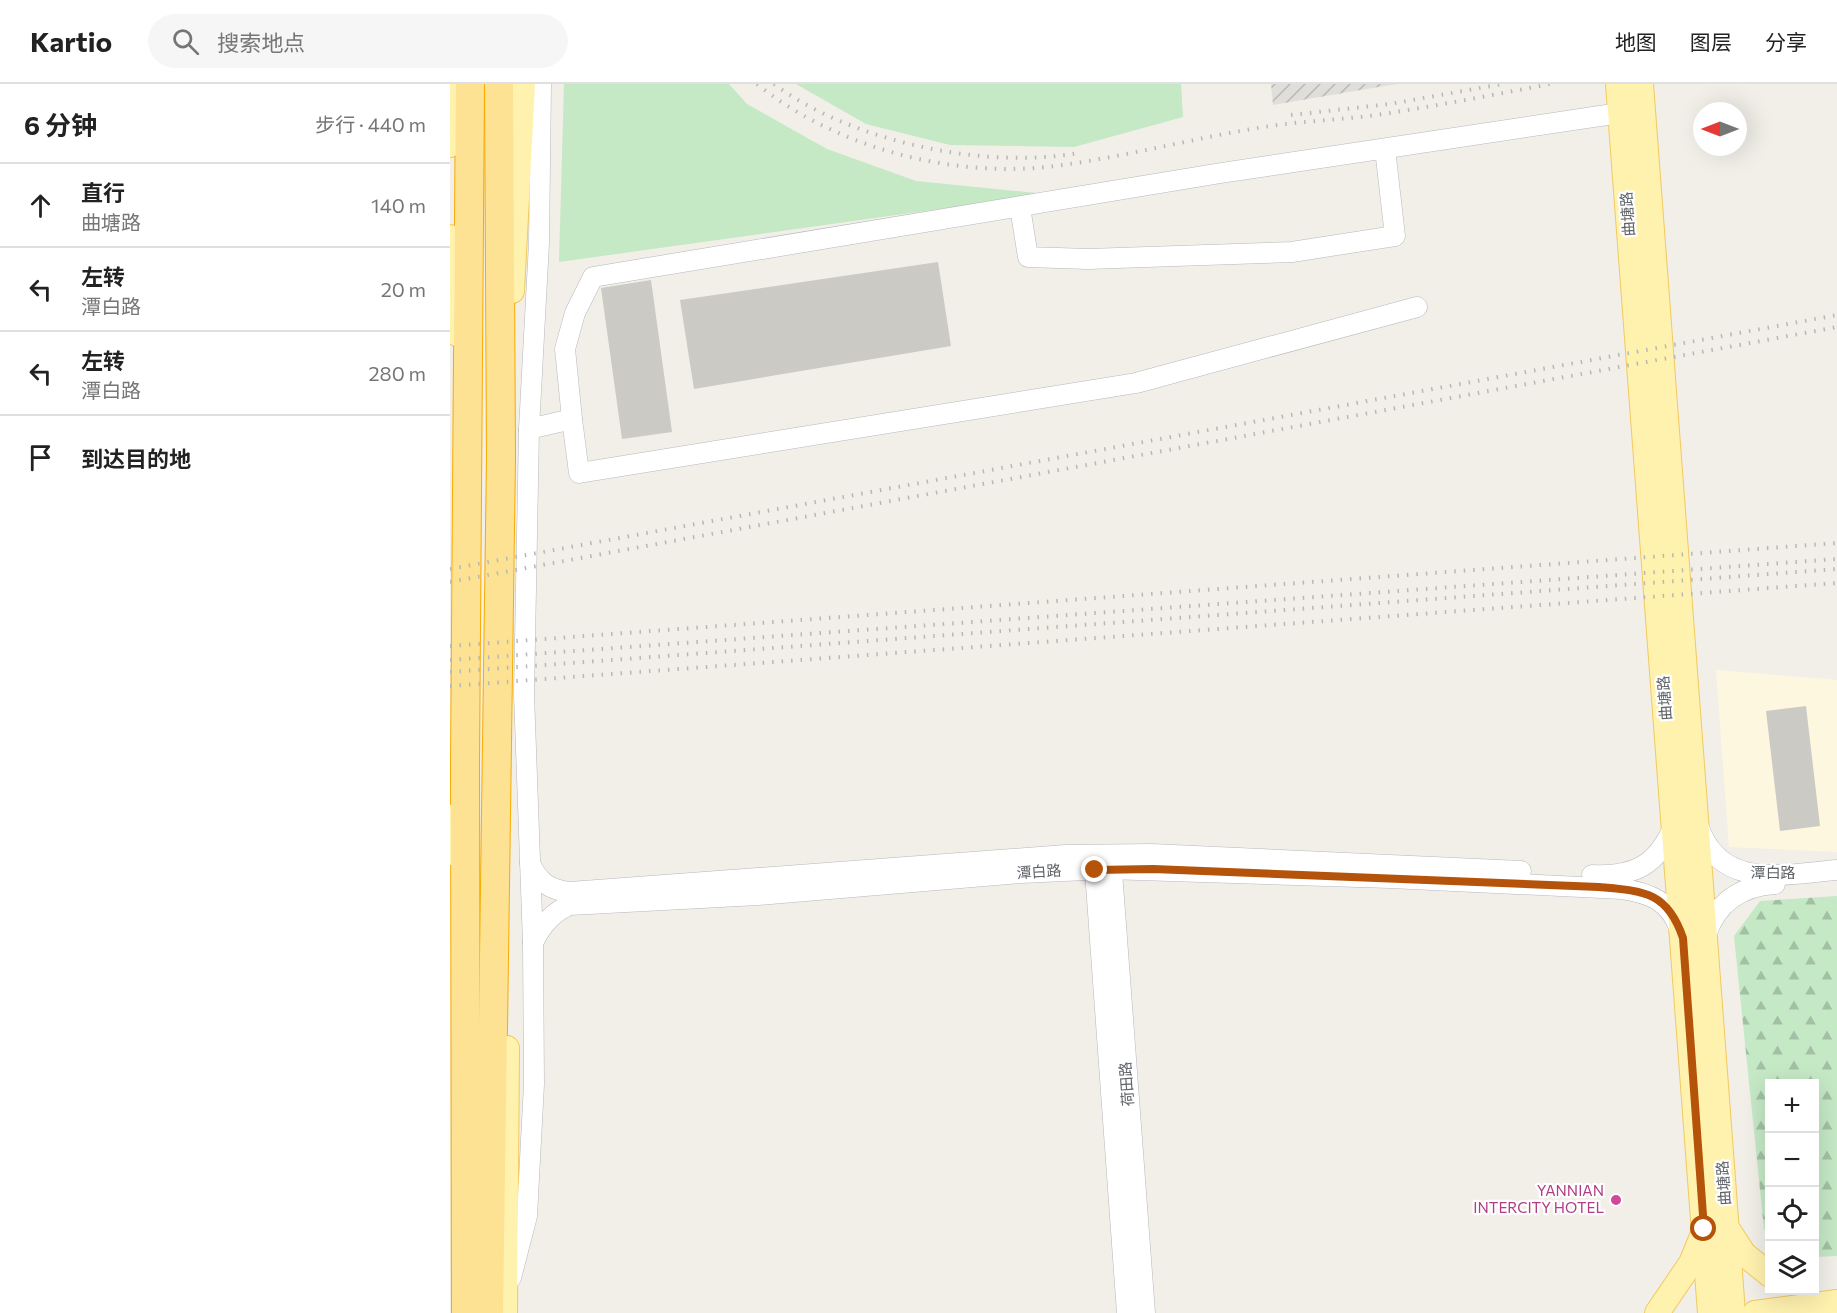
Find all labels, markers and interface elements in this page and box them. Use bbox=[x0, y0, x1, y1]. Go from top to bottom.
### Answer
search box bbox=[148, 14, 568, 68]
text: Kartio bbox=[30, 24, 112, 58]
icon: search bbox=[169, 25, 202, 58]
text: 搜索地点 bbox=[217, 29, 305, 56]
text: 地图 bbox=[1615, 29, 1657, 54]
text: 图层 bbox=[1690, 29, 1732, 54]
text: 分享 bbox=[1765, 29, 1807, 54]
north arrow bbox=[1693, 102, 1747, 156]
text: 6 分钟 bbox=[24, 109, 97, 140]
text: 步行 · 440 m bbox=[315, 112, 426, 136]
text: 直行 bbox=[81, 179, 125, 206]
icon: ahead bbox=[24, 189, 57, 222]
street label: 曲塘路 bbox=[1616, 191, 1638, 237]
text: 140 m bbox=[371, 193, 426, 217]
text: 曲塘路 bbox=[81, 210, 141, 234]
text: 左转 bbox=[81, 263, 125, 290]
icon: left bbox=[24, 273, 57, 306]
text: 20 m bbox=[381, 277, 426, 301]
text: 潭白路 bbox=[81, 294, 141, 318]
text: 左转 bbox=[81, 347, 125, 374]
icon: left bbox=[24, 357, 57, 390]
text: 280 m bbox=[368, 361, 426, 385]
text: 潭白路 bbox=[81, 378, 141, 402]
icon: arrive bbox=[24, 441, 57, 474]
text: 到达目的地 bbox=[81, 445, 191, 472]
street label: 曲塘路 bbox=[1653, 675, 1675, 721]
route end bbox=[1081, 856, 1107, 882]
street label: 潭白路 bbox=[1016, 860, 1062, 882]
street label: 潭白路 bbox=[1750, 863, 1796, 881]
street label: 荷田路 bbox=[1115, 1061, 1137, 1107]
map controls bbox=[1765, 1079, 1819, 1295]
button: + bbox=[1765, 1079, 1819, 1133]
button: − bbox=[1765, 1133, 1819, 1187]
street label: 曲塘路 bbox=[1712, 1160, 1734, 1206]
place label: YANNIAN INTERCITY HOTEL bbox=[1473, 1181, 1604, 1216]
button: locate bbox=[1765, 1187, 1819, 1241]
marker: YANNIAN INTERCITY HOTEL bbox=[1609, 1193, 1623, 1207]
route start bbox=[1690, 1215, 1716, 1241]
button: layers bbox=[1765, 1241, 1819, 1295]

